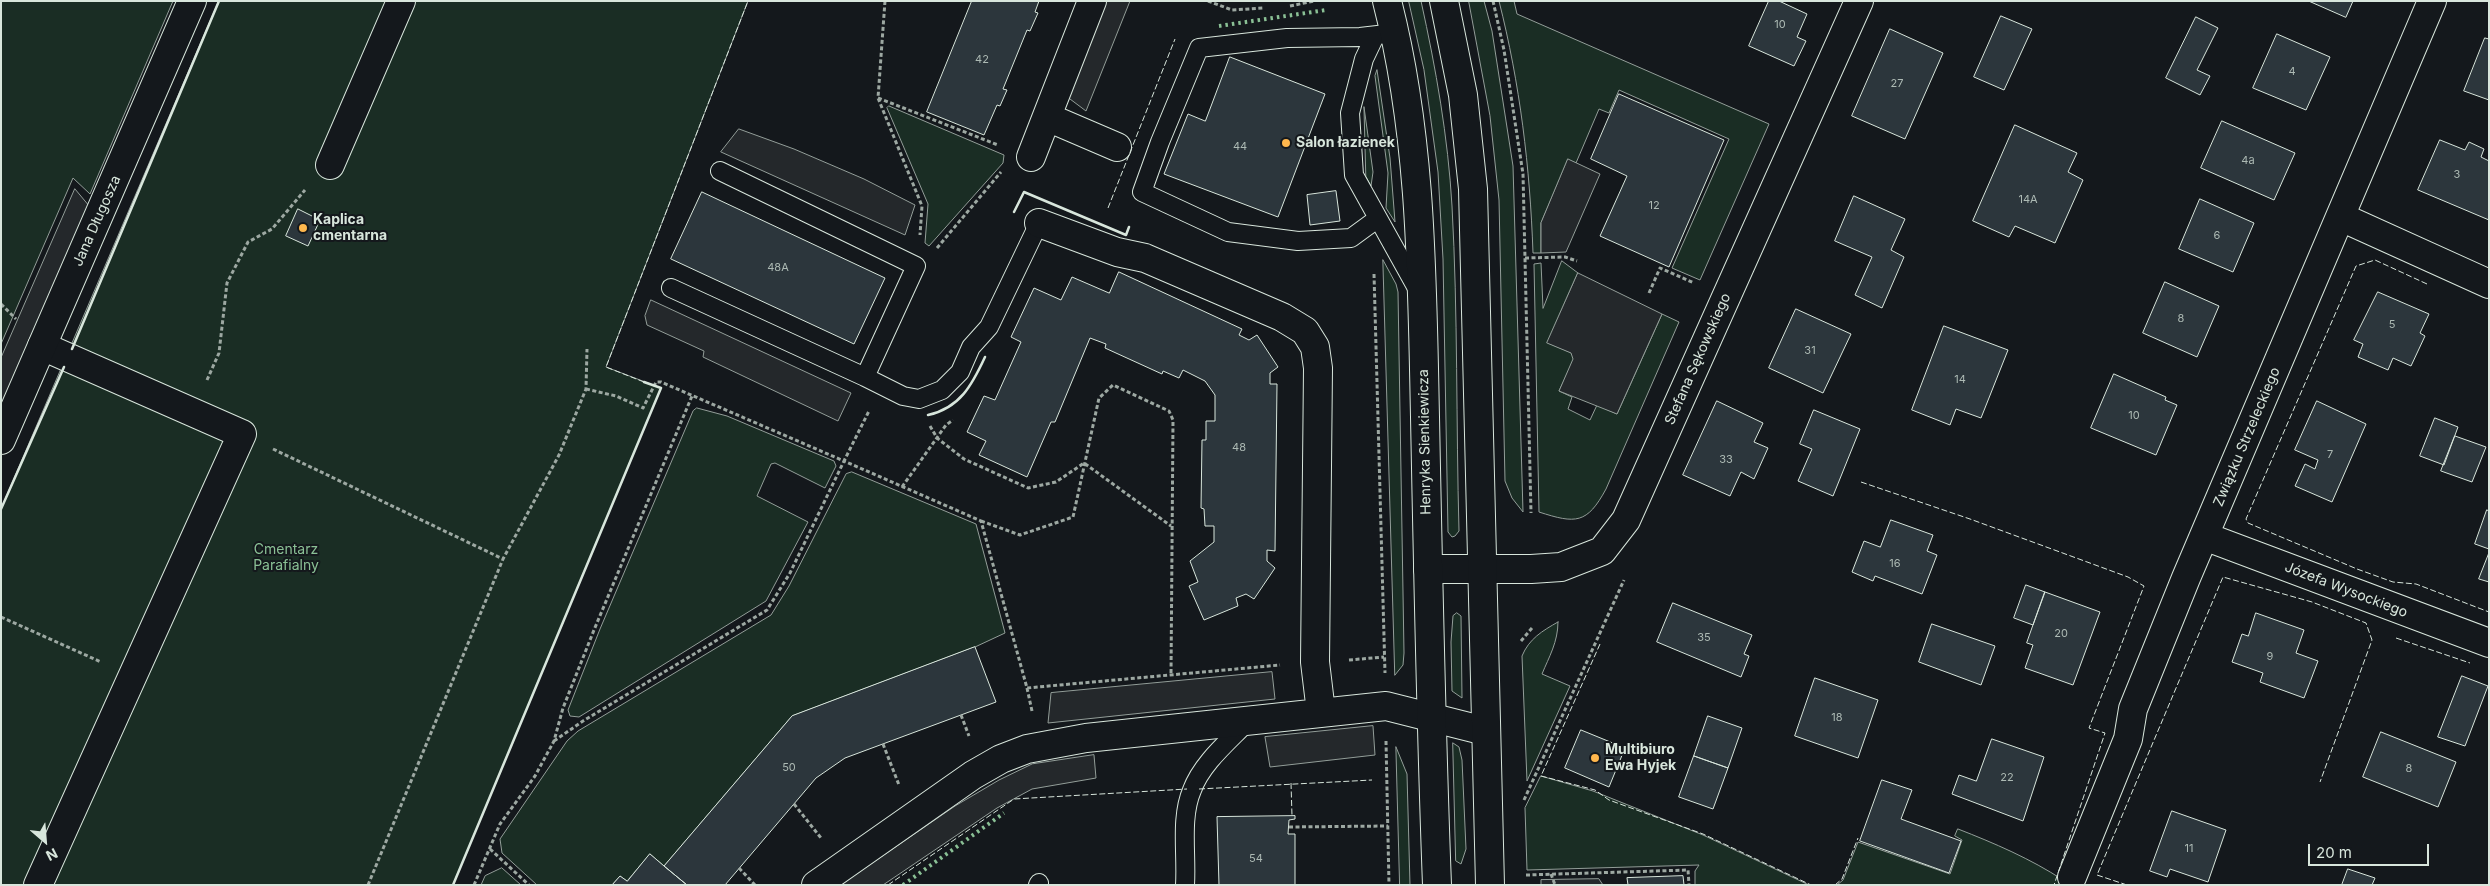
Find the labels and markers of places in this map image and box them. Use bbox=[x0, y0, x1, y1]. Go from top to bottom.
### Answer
place label: Salon łazienek bbox=[1296, 135, 1395, 151]
marker: Salon łazienek bbox=[1280, 137, 1292, 149]
place label: Kaplica cmentarna bbox=[313, 212, 387, 244]
marker: Kaplica cmentarna bbox=[297, 222, 309, 234]
place label: Multibiuro Ewa Hyjek bbox=[1605, 742, 1676, 774]
marker: Multibiuro Ewa Hyjek bbox=[1589, 752, 1601, 764]

